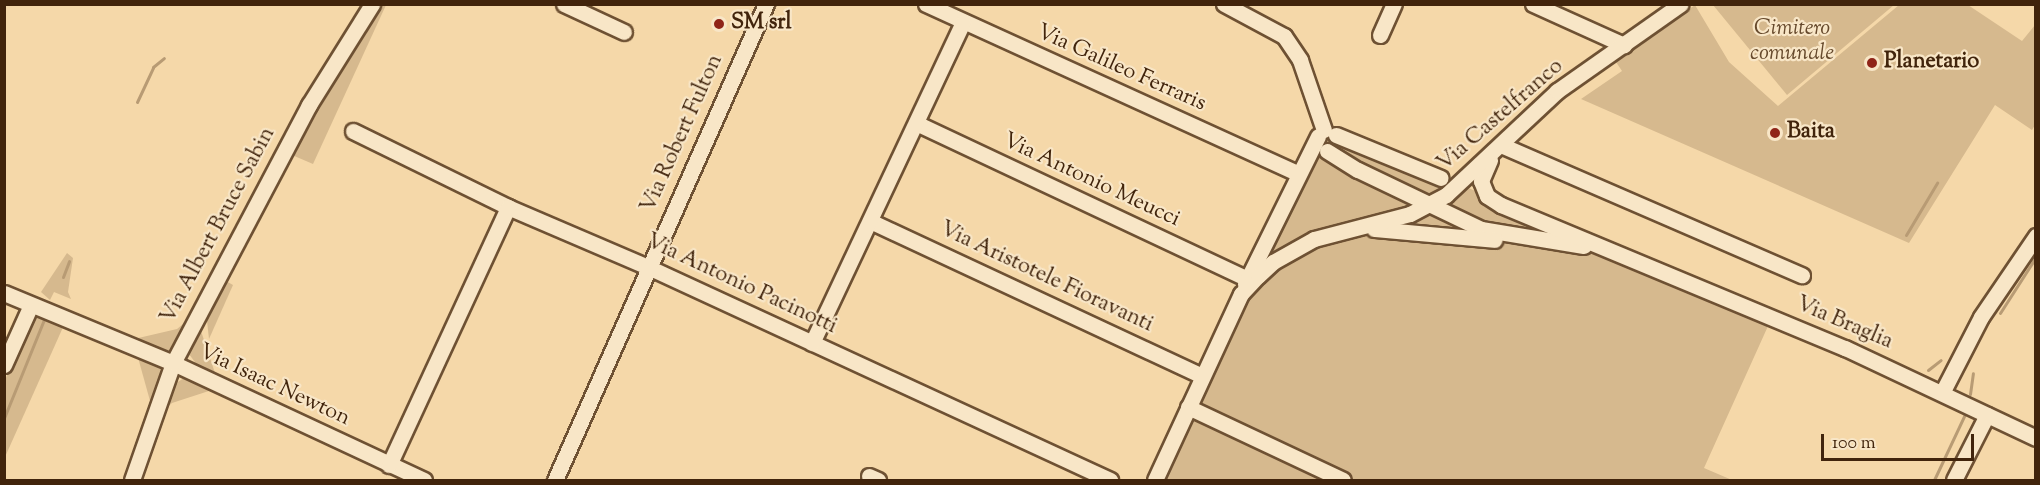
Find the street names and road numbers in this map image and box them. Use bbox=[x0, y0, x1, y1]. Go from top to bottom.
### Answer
street label: Via Galileo Ferraris bbox=[1032, 20, 1210, 118]
street label: Via Robert Fulton bbox=[636, 51, 730, 217]
street label: Via Castelfranco bbox=[1433, 54, 1569, 178]
street label: Via Albert Bruce Sabin bbox=[156, 123, 282, 329]
street label: Via Antonio Meucci bbox=[998, 128, 1184, 234]
street label: Via Aristotele Fioravanti bbox=[935, 217, 1157, 339]
street label: Via Antonio Pacinotti bbox=[641, 229, 841, 341]
street label: Via Braglia bbox=[1792, 292, 1896, 356]
street label: Via Isaac Newton bbox=[194, 339, 354, 433]

